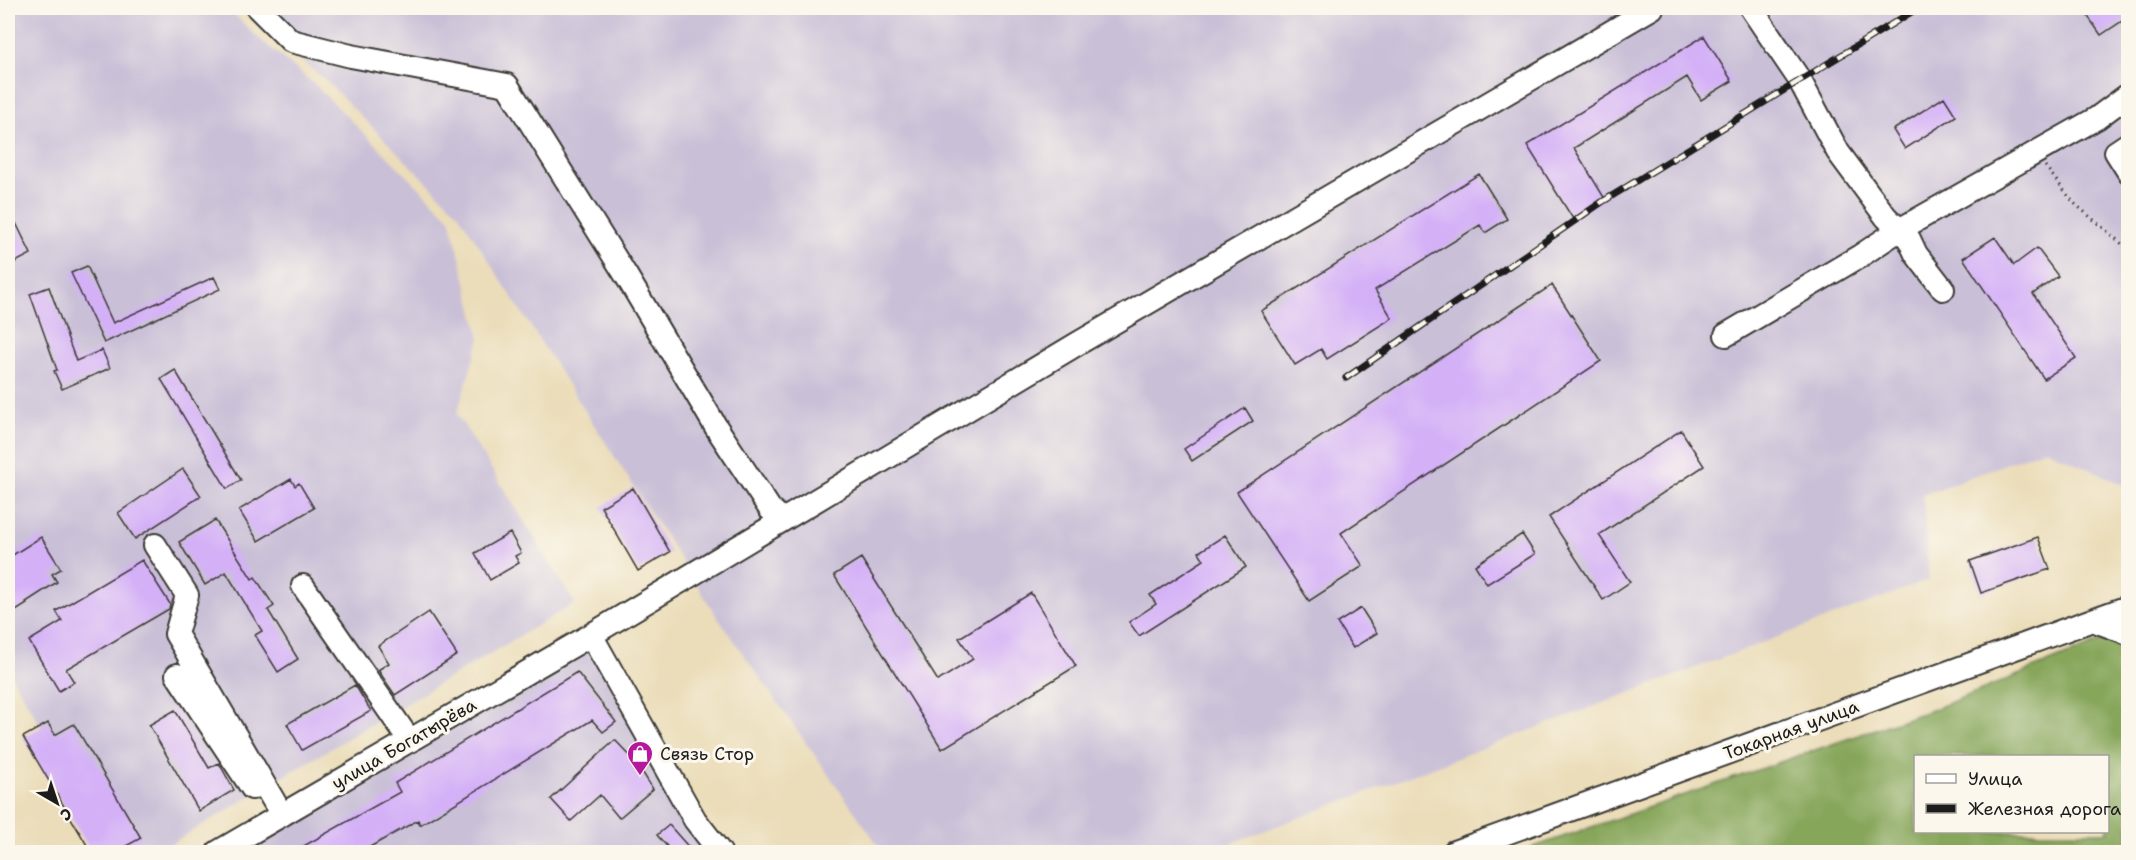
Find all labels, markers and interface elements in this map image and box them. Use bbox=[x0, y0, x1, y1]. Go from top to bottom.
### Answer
street label: улица Богатырёва bbox=[327, 693, 481, 795]
street label: Токарная улица bbox=[1720, 694, 1862, 766]
shop icon: Связь Стор bbox=[625, 739, 655, 777]
place label: Связь Стор bbox=[660, 742, 754, 766]
legend bbox=[1914, 755, 2109, 833]
text: Улица bbox=[1968, 767, 2022, 791]
north arrow bbox=[27, 773, 87, 833]
text: Железная дорога bbox=[1968, 797, 2121, 821]
text: С bbox=[56, 803, 77, 826]

